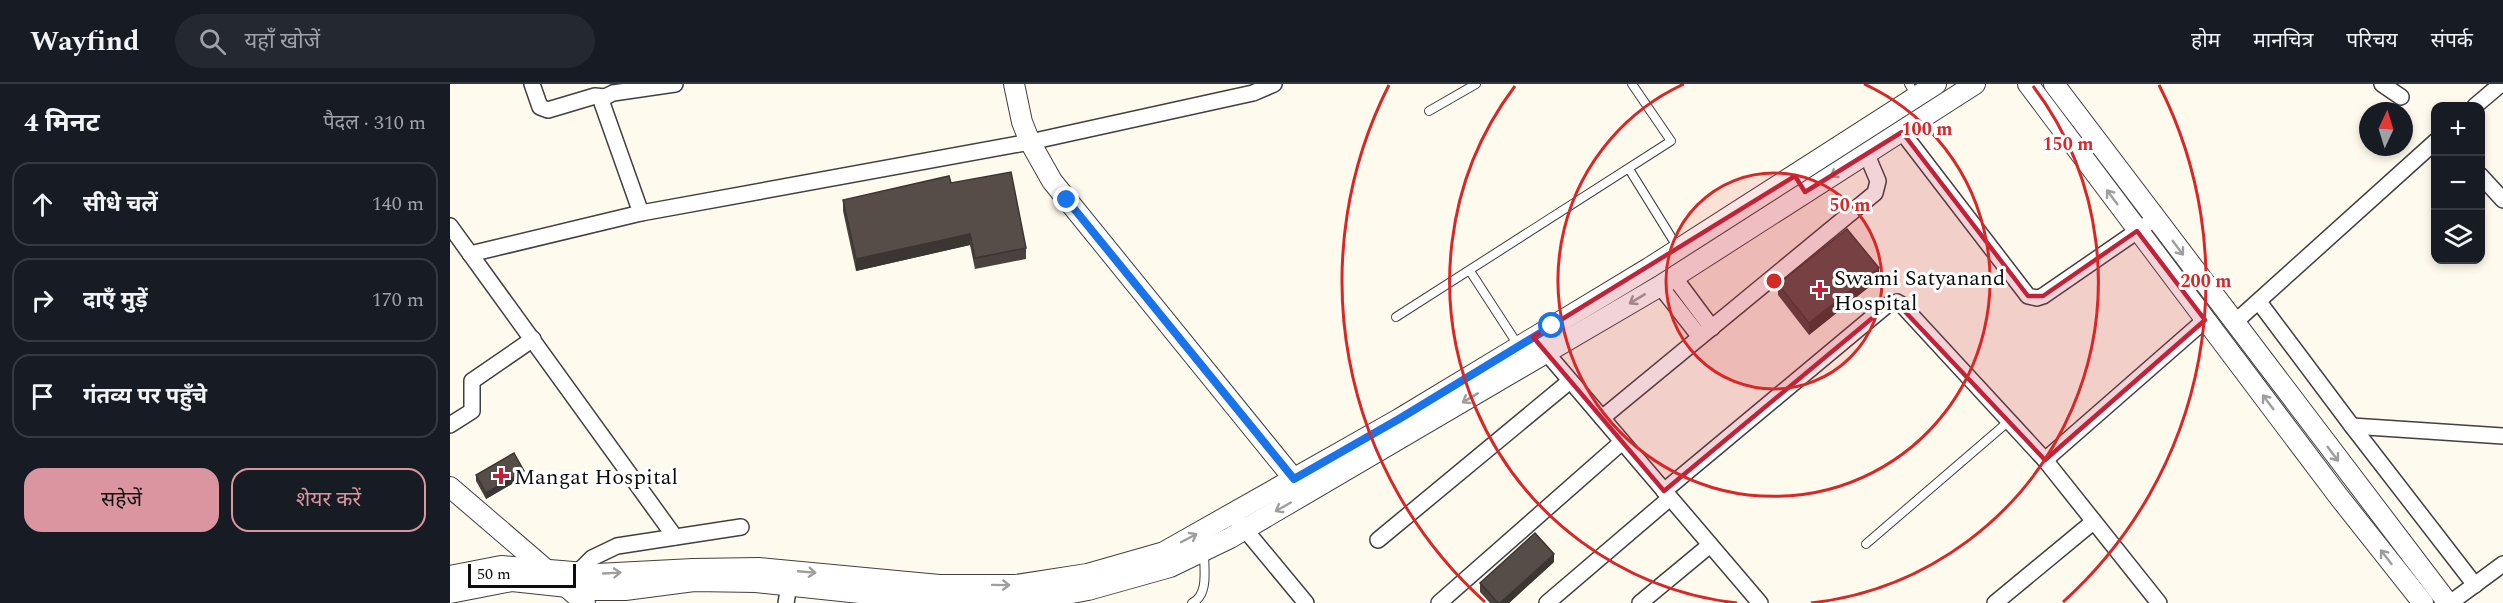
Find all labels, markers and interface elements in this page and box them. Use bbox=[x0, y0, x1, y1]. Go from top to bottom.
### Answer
search box bbox=[175, 14, 595, 68]
text: Wayfind bbox=[30, 20, 139, 63]
icon: search bbox=[196, 25, 229, 58]
text: यहाँ खोजें bbox=[244, 25, 320, 58]
text: होम bbox=[2191, 25, 2220, 57]
text: मानचित्र bbox=[2253, 25, 2313, 57]
text: परिचय bbox=[2346, 25, 2398, 57]
text: संपर्क bbox=[2431, 25, 2473, 57]
north arrow bbox=[2359, 102, 2413, 156]
map controls bbox=[2431, 102, 2485, 264]
button: + bbox=[2431, 102, 2485, 156]
text: 4 मिनट bbox=[24, 103, 100, 143]
text: पैदल · 310 m bbox=[323, 108, 426, 138]
text: 100 m bbox=[1901, 116, 1953, 143]
text: 150 m bbox=[2042, 131, 2094, 158]
button: − bbox=[2431, 156, 2485, 210]
one-way arrow bbox=[1830, 167, 1847, 179]
route end bbox=[1053, 186, 1079, 212]
icon: ahead bbox=[26, 188, 59, 221]
text: सीधे चलें bbox=[83, 188, 158, 221]
text: 140 m bbox=[372, 189, 424, 219]
one-way arrow bbox=[2106, 189, 2118, 205]
text: 50 m bbox=[1830, 192, 1870, 219]
button: layers bbox=[2431, 210, 2485, 264]
one-way arrow bbox=[2172, 240, 2184, 256]
place label: Swami Satyanand Hospital bbox=[1834, 262, 2005, 320]
text: 200 m bbox=[2180, 268, 2232, 295]
centre of rings bbox=[1764, 271, 1784, 291]
marker: Swami Satyanand Hospital bbox=[1811, 281, 1829, 299]
icon: right bbox=[26, 284, 59, 317]
text: दाएँ मुड़ें bbox=[83, 284, 148, 317]
text: 170 m bbox=[372, 285, 424, 315]
one-way arrow bbox=[1629, 293, 1646, 305]
route start bbox=[1538, 312, 1564, 338]
icon: arrive bbox=[26, 380, 59, 413]
text: गंतव्य पर पहुँचे bbox=[83, 380, 207, 413]
one-way arrow bbox=[1462, 393, 1479, 405]
one-way arrow bbox=[2261, 395, 2274, 411]
one-way arrow bbox=[2327, 446, 2339, 462]
place label: Mangat Hospital bbox=[514, 461, 678, 494]
marker: Mangat Hospital bbox=[492, 467, 510, 485]
button: सहेजें bbox=[24, 468, 219, 532]
button: शेयर करें bbox=[231, 468, 426, 532]
one-way arrow bbox=[1275, 501, 1292, 513]
one-way arrow bbox=[1179, 532, 1197, 543]
one-way arrow bbox=[2380, 549, 2393, 565]
scale bar bbox=[468, 561, 576, 588]
text: 50 m bbox=[477, 562, 511, 586]
one-way arrow bbox=[796, 567, 816, 578]
one-way arrow bbox=[602, 568, 621, 579]
one-way arrow bbox=[991, 579, 1011, 591]

